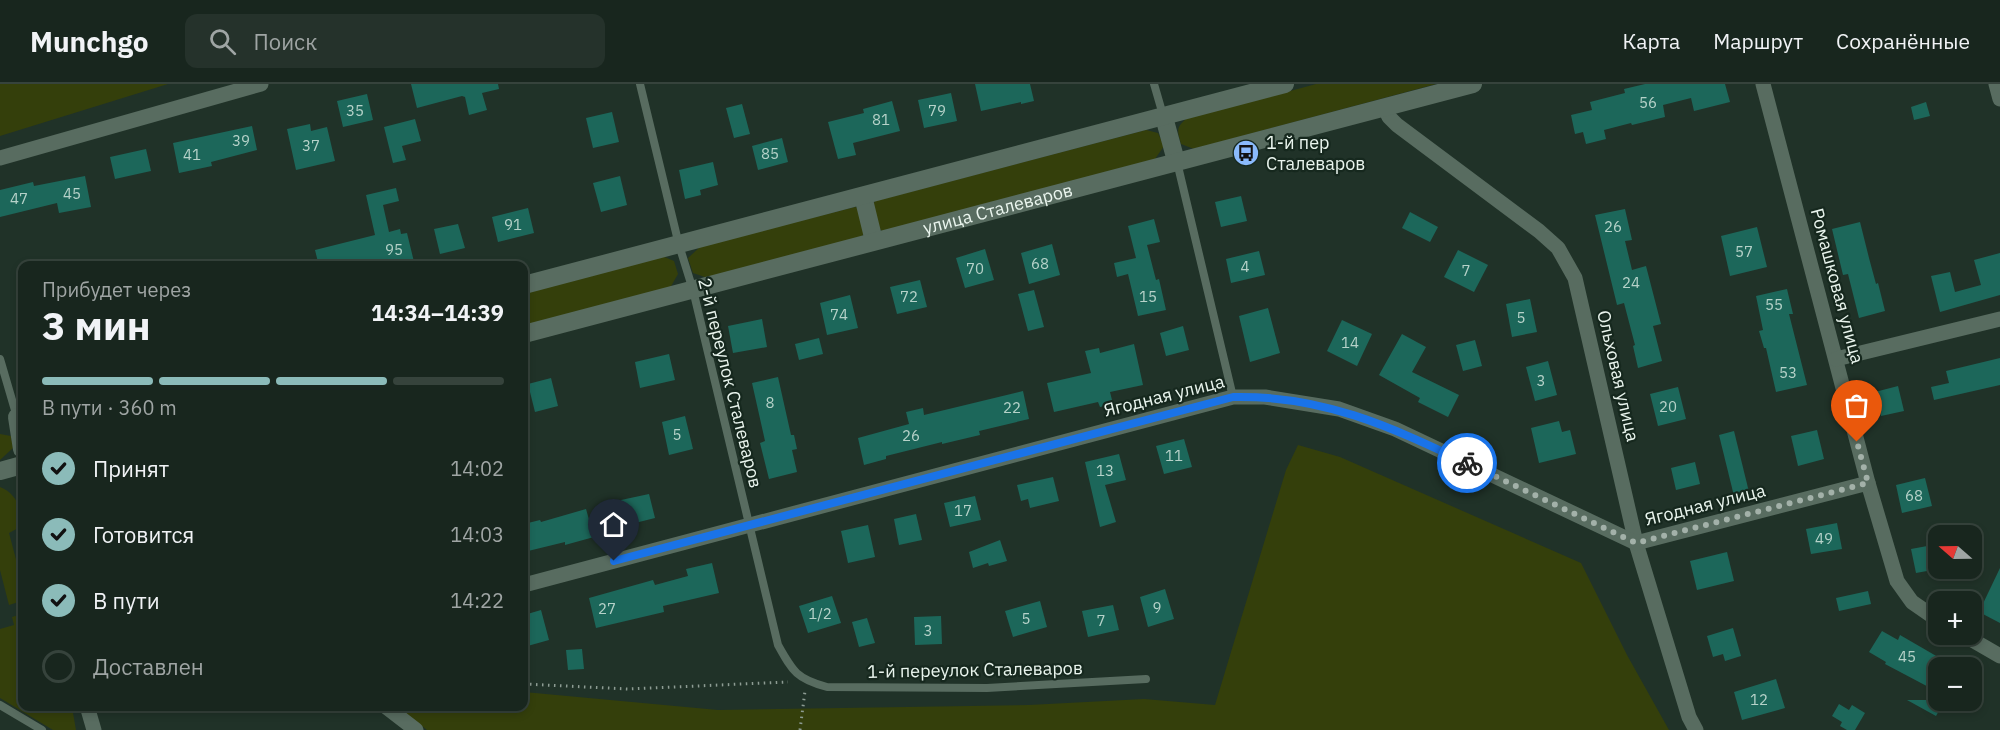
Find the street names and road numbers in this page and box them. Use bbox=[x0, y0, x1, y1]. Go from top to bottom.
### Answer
street label: улица Сталеваров bbox=[920, 178, 1075, 239]
street label: Ромашковая улица bbox=[1806, 206, 1869, 367]
street label: 2-й переулок Сталеваров bbox=[693, 275, 768, 490]
street label: Ольховая улица bbox=[1592, 308, 1645, 444]
street label: Ягодная улица bbox=[1101, 369, 1227, 422]
street label: Ягодная улица bbox=[1642, 478, 1768, 531]
street label: 1-й переулок Сталеваров bbox=[867, 656, 1083, 683]

